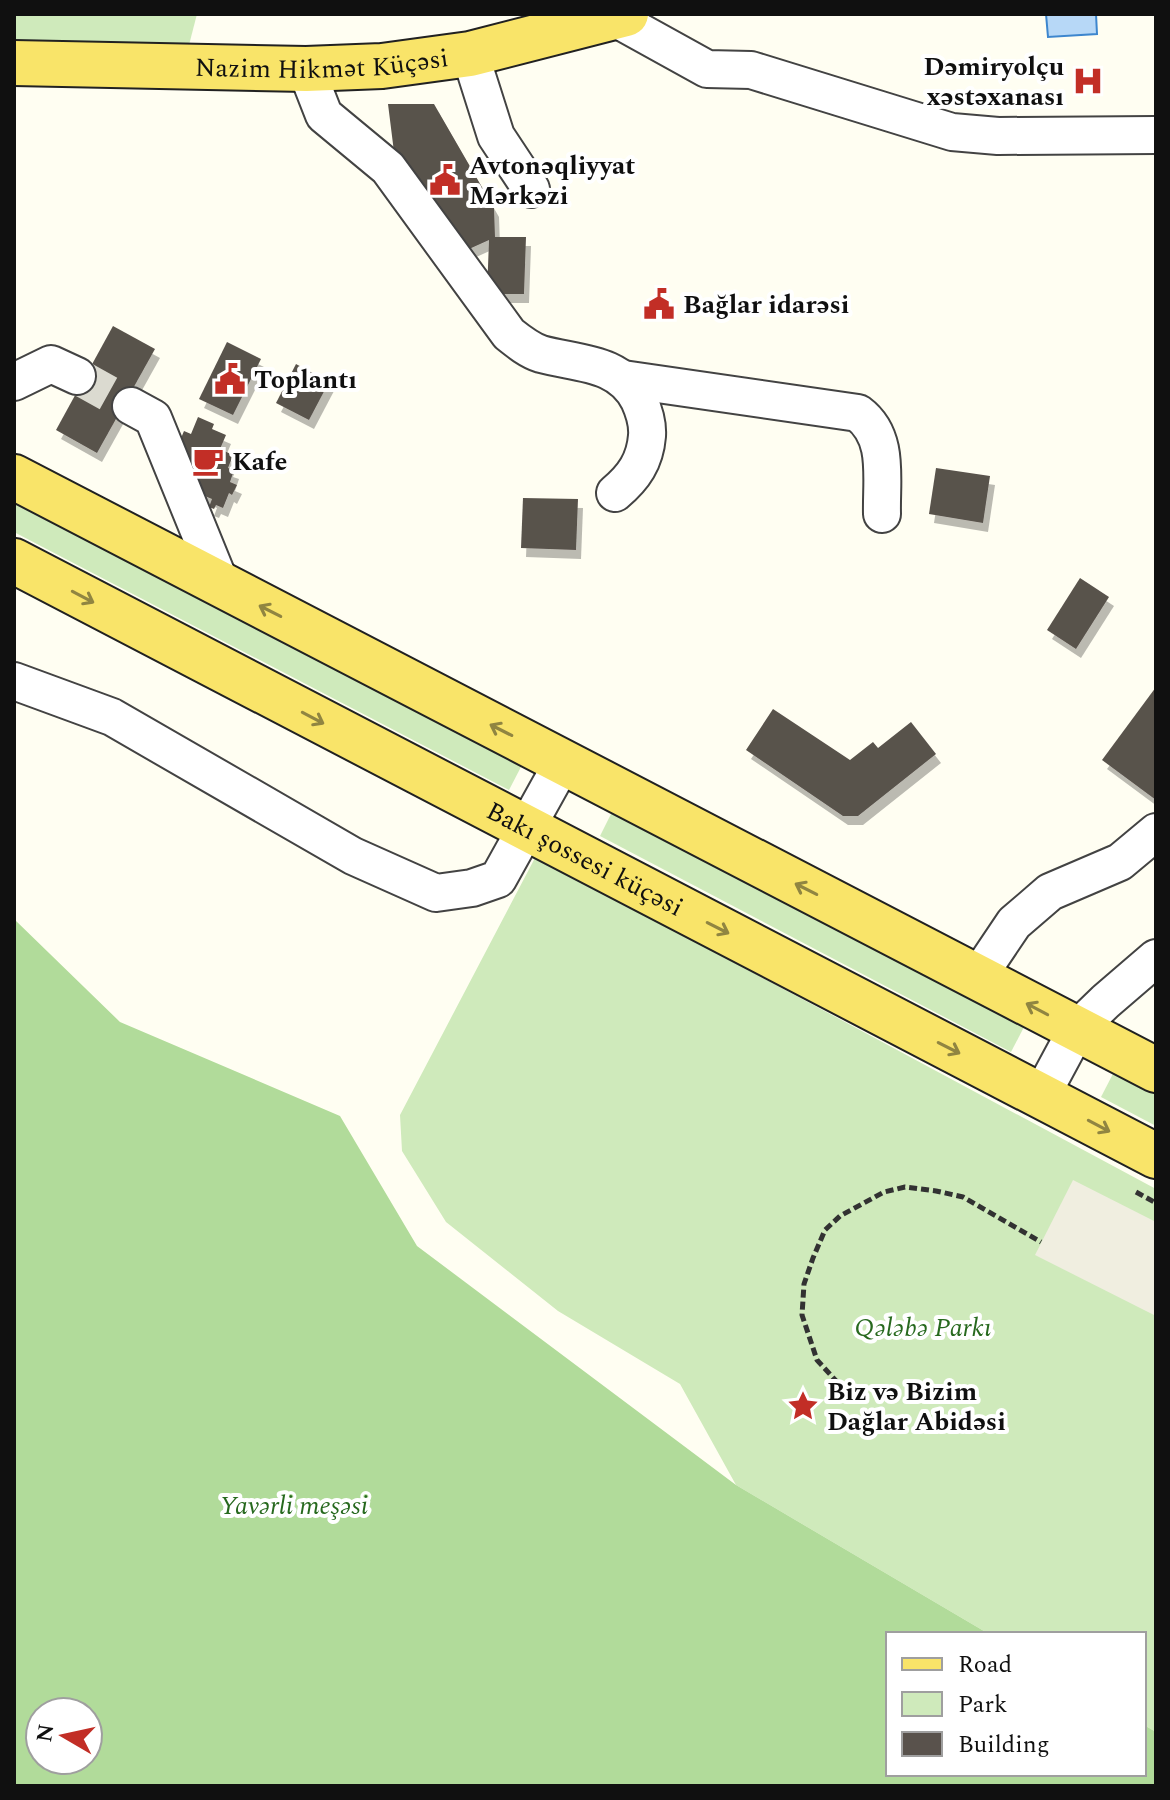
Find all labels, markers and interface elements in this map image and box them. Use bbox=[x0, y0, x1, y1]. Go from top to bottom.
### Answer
street label: Nazim Hikmət Küçəsi bbox=[195, 38, 451, 90]
place label: Dəmiryolçu xəstəxanası bbox=[924, 47, 1064, 117]
hospital icon: Dəmiryolçu xəstəxanası bbox=[1071, 64, 1105, 98]
place label: Avtonəqliyyat Mərkəzi bbox=[469, 146, 635, 216]
public building icon: Avtonəqliyyat Mərkəzi bbox=[428, 163, 462, 197]
place label: Bağlar idarəsi bbox=[683, 285, 849, 325]
public building icon: Bağlar idarəsi bbox=[642, 287, 676, 321]
place label: Toplantı bbox=[254, 360, 357, 400]
public building icon: Toplantı bbox=[213, 362, 247, 396]
place label: Kafe bbox=[232, 442, 287, 482]
cafe icon: Kafe bbox=[191, 444, 225, 478]
one-way arrow bbox=[71, 590, 95, 605]
one-way arrow bbox=[259, 602, 283, 618]
one-way arrow bbox=[301, 710, 325, 726]
one-way arrow bbox=[490, 722, 513, 738]
street label: Bakı şossesi küçəsi bbox=[479, 791, 690, 927]
one-way arrow bbox=[795, 880, 819, 896]
one-way arrow bbox=[705, 921, 729, 937]
one-way arrow bbox=[1026, 1000, 1049, 1016]
one-way arrow bbox=[936, 1040, 960, 1056]
one-way arrow bbox=[1086, 1118, 1110, 1134]
park label: Qələbə Parkı bbox=[855, 1308, 991, 1348]
place label: Biz və Bizim Dağlar Abidəsi bbox=[827, 1372, 1006, 1442]
place icon: Biz və Bizim Dağlar Abidəsi bbox=[786, 1389, 820, 1423]
park label: Yavərli meşəsi bbox=[220, 1486, 368, 1526]
legend bbox=[886, 1632, 1146, 1776]
text: Road bbox=[958, 1647, 1012, 1683]
text: Park bbox=[958, 1687, 1008, 1723]
north arrow bbox=[24, 1696, 104, 1776]
text: N bbox=[28, 1722, 63, 1745]
text: Building bbox=[958, 1727, 1050, 1763]

